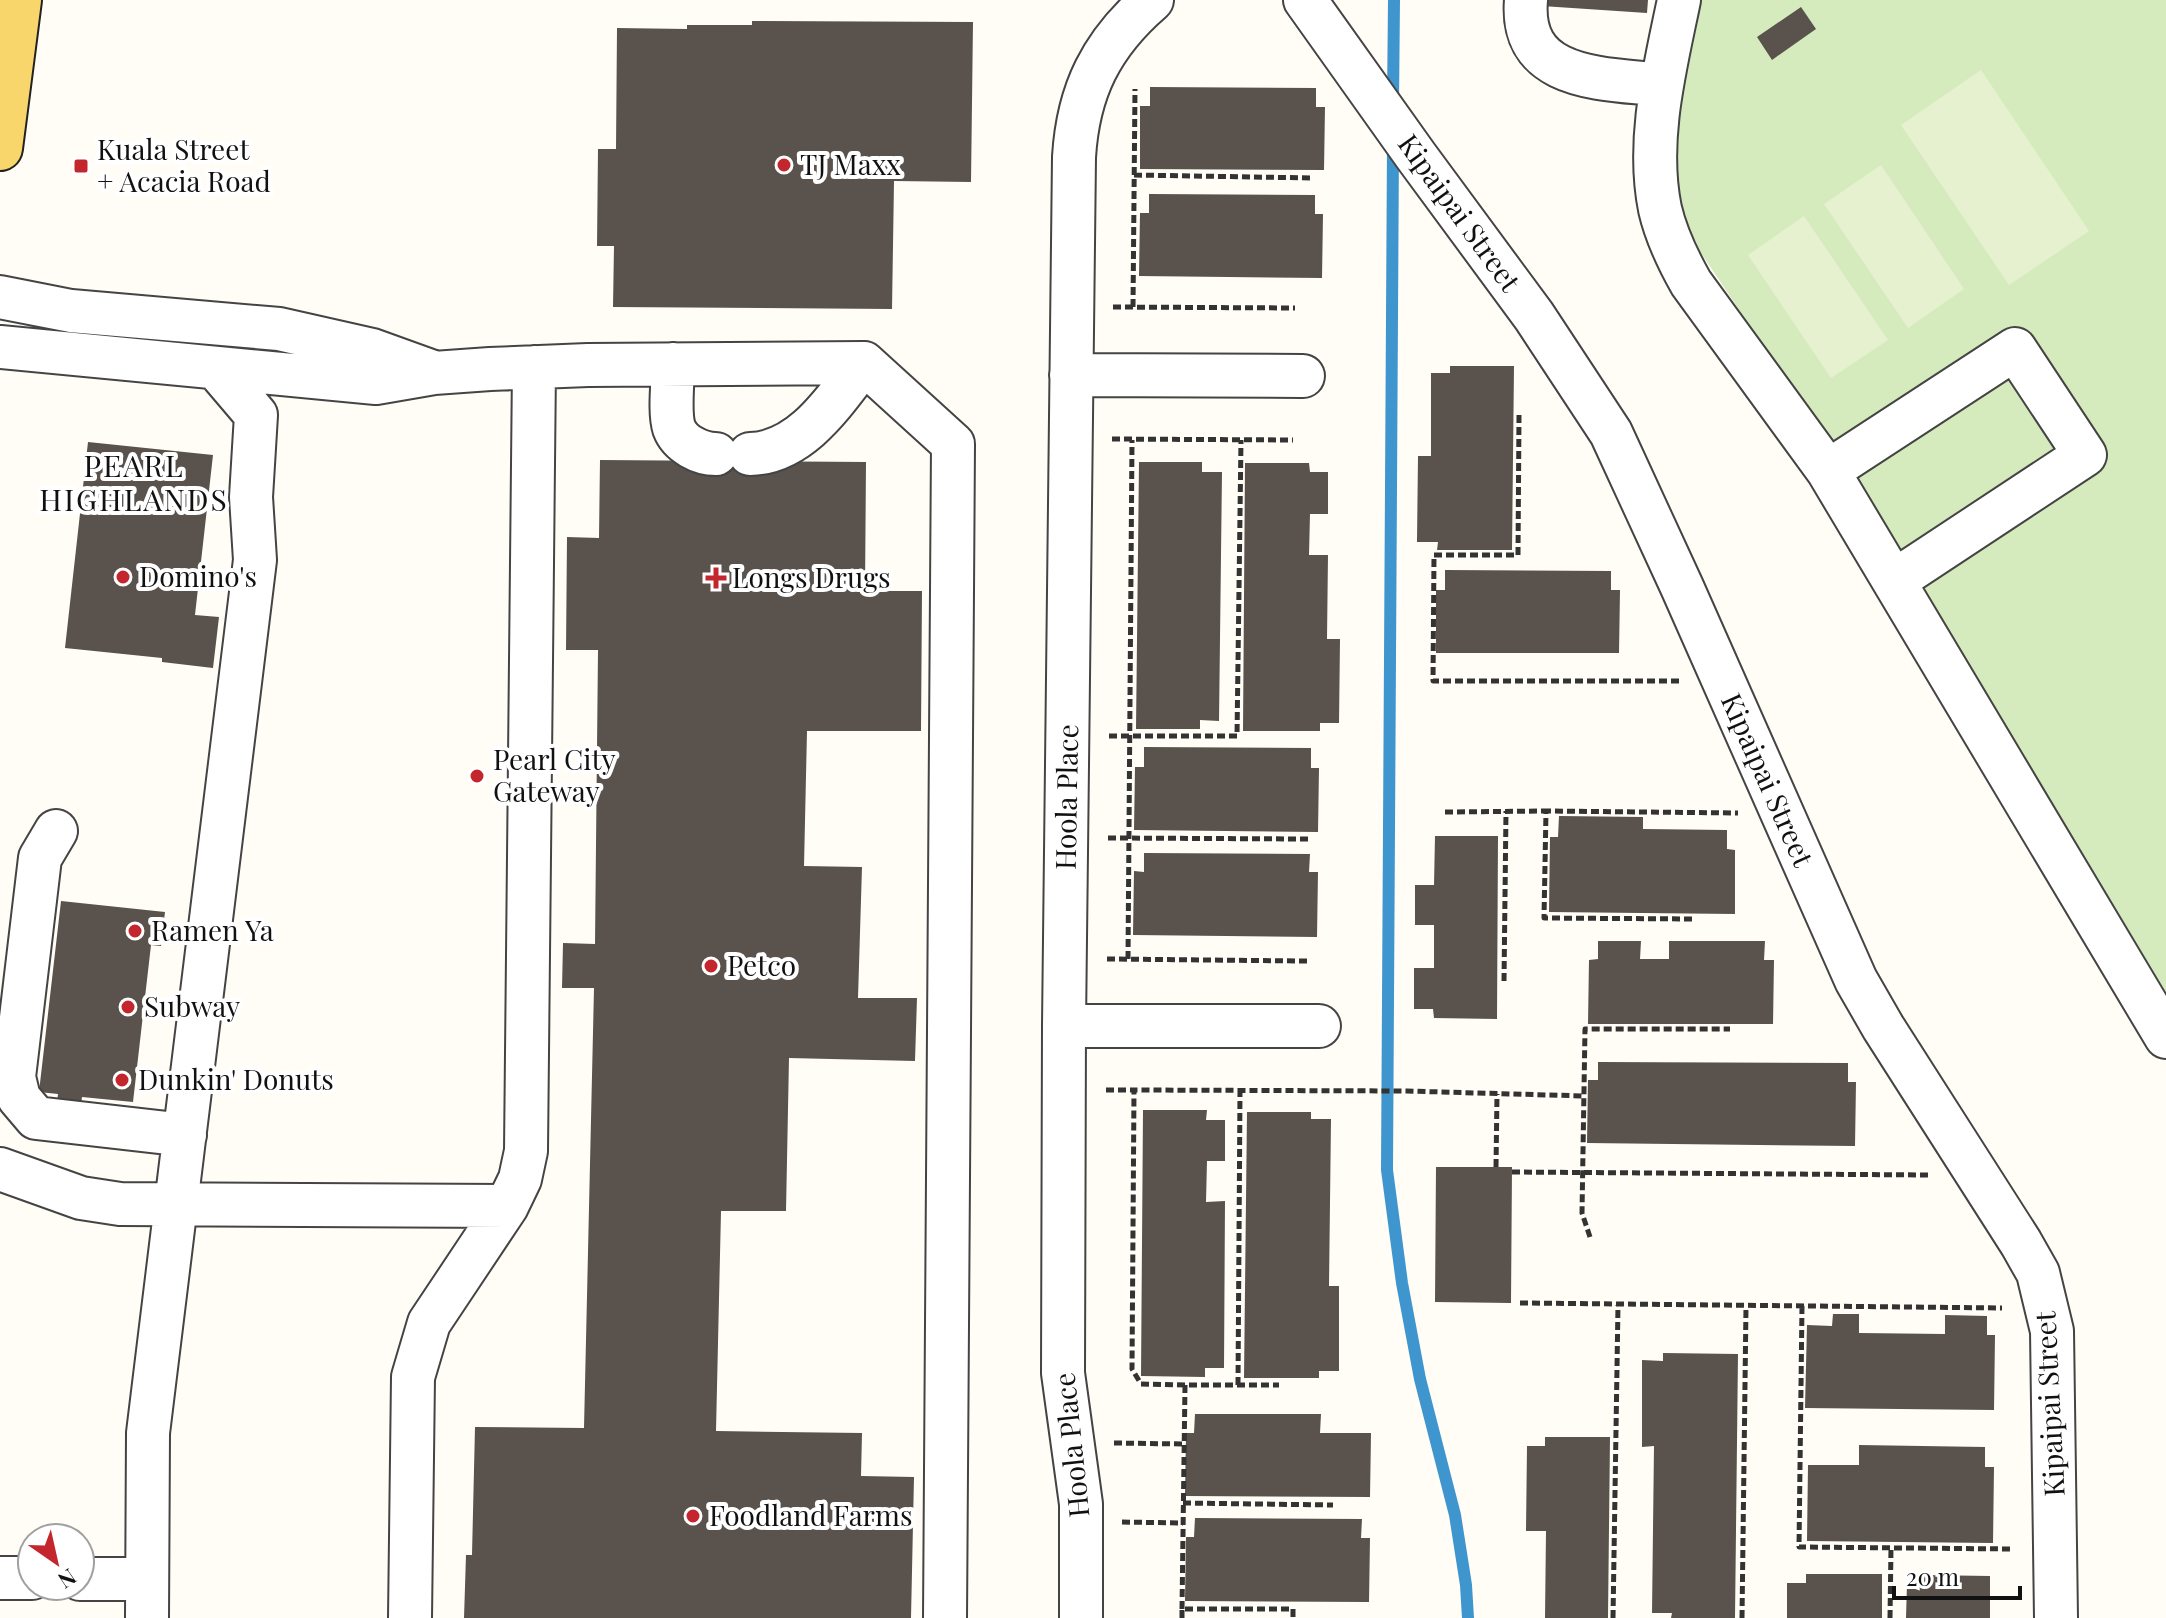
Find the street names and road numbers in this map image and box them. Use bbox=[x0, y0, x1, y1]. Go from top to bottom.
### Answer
street label: Kipaipai Street bbox=[1391, 126, 1530, 299]
street label: Kipaipai Street bbox=[1714, 687, 1823, 873]
street label: Hoola Place bbox=[1046, 724, 1085, 870]
street label: Kipaipai Street bbox=[2025, 1309, 2072, 1498]
street label: Hoola Place bbox=[1045, 1371, 1097, 1519]

